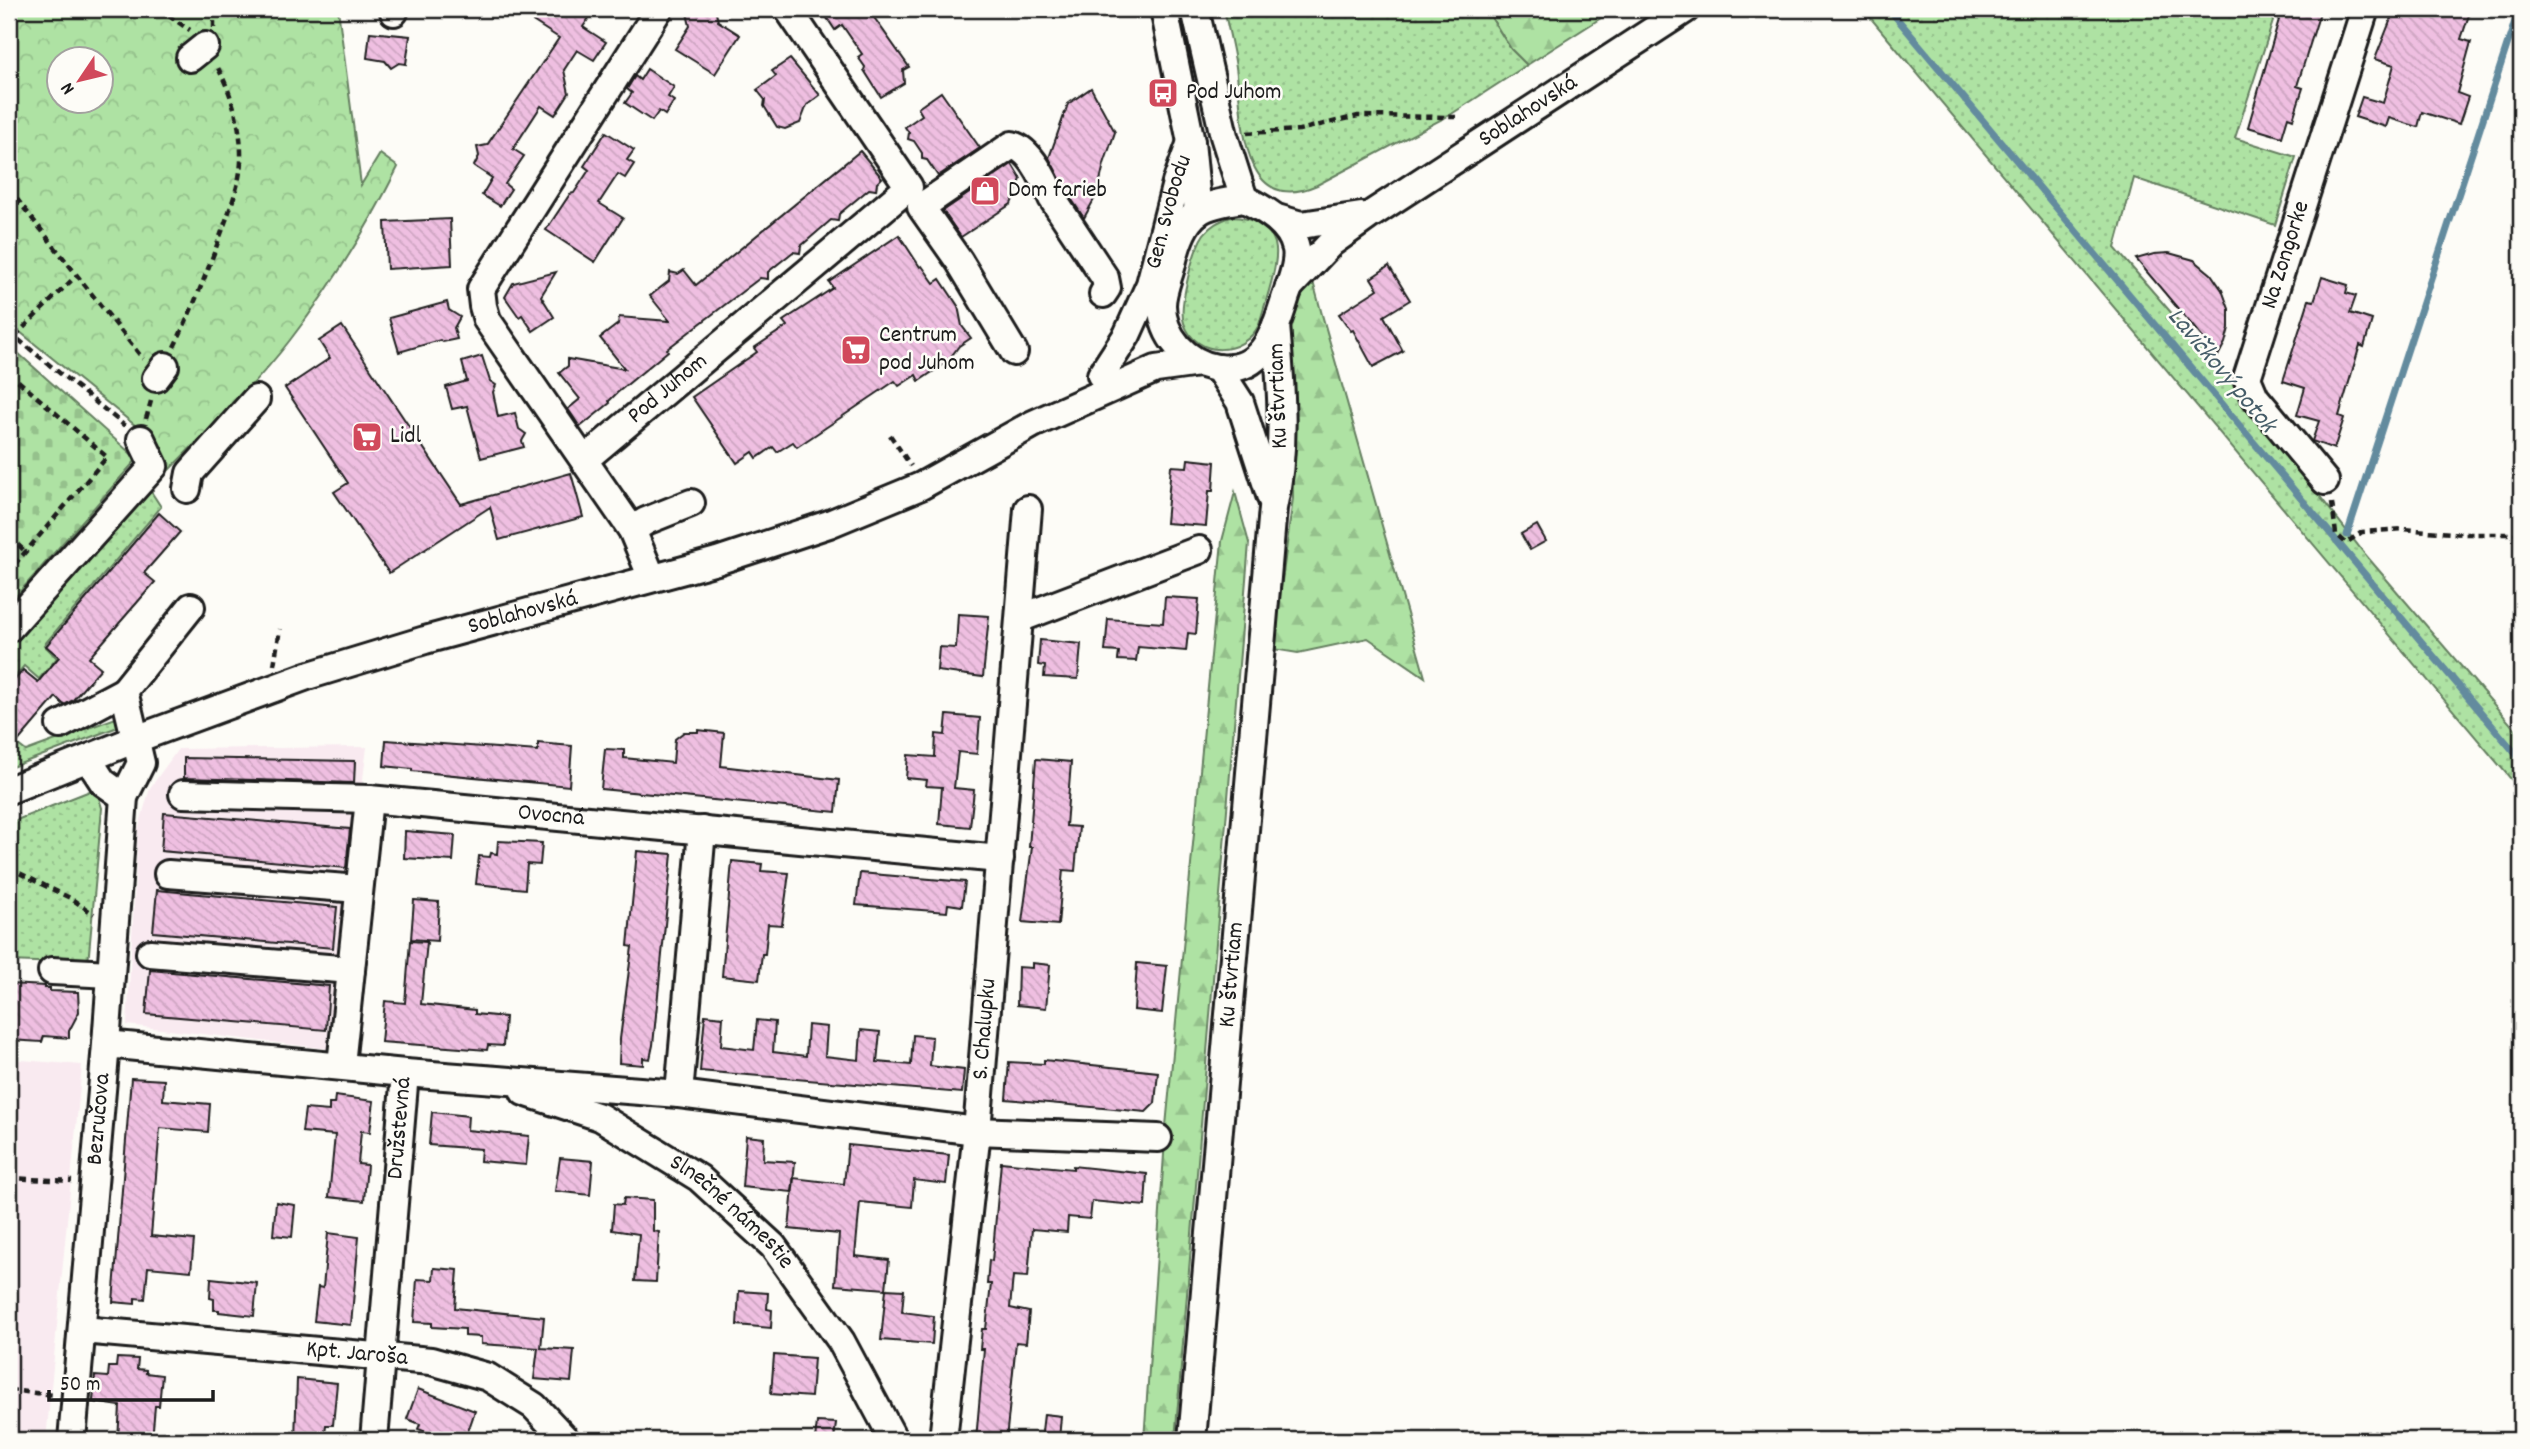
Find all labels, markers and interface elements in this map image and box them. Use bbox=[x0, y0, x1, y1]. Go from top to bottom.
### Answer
north arrow bbox=[46, 46, 116, 116]
street label: Soblahovská bbox=[1472, 67, 1585, 157]
text: N bbox=[55, 76, 83, 99]
bus stop icon: Pod Juhom bbox=[1146, 76, 1180, 110]
place label: Pod Juhom bbox=[1186, 76, 1282, 110]
street label: Gen. Svobodu bbox=[1137, 150, 1202, 273]
shop icon: Dom farieb bbox=[968, 174, 1002, 208]
place label: Dom farieb bbox=[1008, 174, 1107, 208]
street label: Na Zongorke bbox=[2253, 197, 2319, 313]
water label: Lavičkový potok bbox=[2157, 300, 2286, 444]
place label: Centrum pod Juhom bbox=[879, 319, 975, 381]
supermarket icon: Centrum pod Juhom bbox=[839, 333, 873, 367]
street label: Ku štvrtiam bbox=[1260, 342, 1298, 450]
street label: Pod Juhom bbox=[621, 345, 716, 433]
supermarket icon: Lidl bbox=[350, 420, 384, 454]
place label: Lidl bbox=[390, 420, 421, 454]
street label: Soblahovská bbox=[464, 582, 582, 645]
street label: Ovocná bbox=[516, 796, 586, 836]
street label: Ku štvrtiam bbox=[1211, 920, 1254, 1029]
street label: S. Chalupku bbox=[964, 977, 1006, 1081]
street label: Bezručova bbox=[79, 1071, 120, 1166]
street label: Družstevná bbox=[379, 1076, 422, 1181]
street label: Slnečné námestie bbox=[662, 1146, 802, 1277]
street label: Kpt. Jaroša bbox=[305, 1333, 410, 1376]
scale bar bbox=[49, 1358, 214, 1402]
text: 50 m bbox=[60, 1371, 100, 1401]

